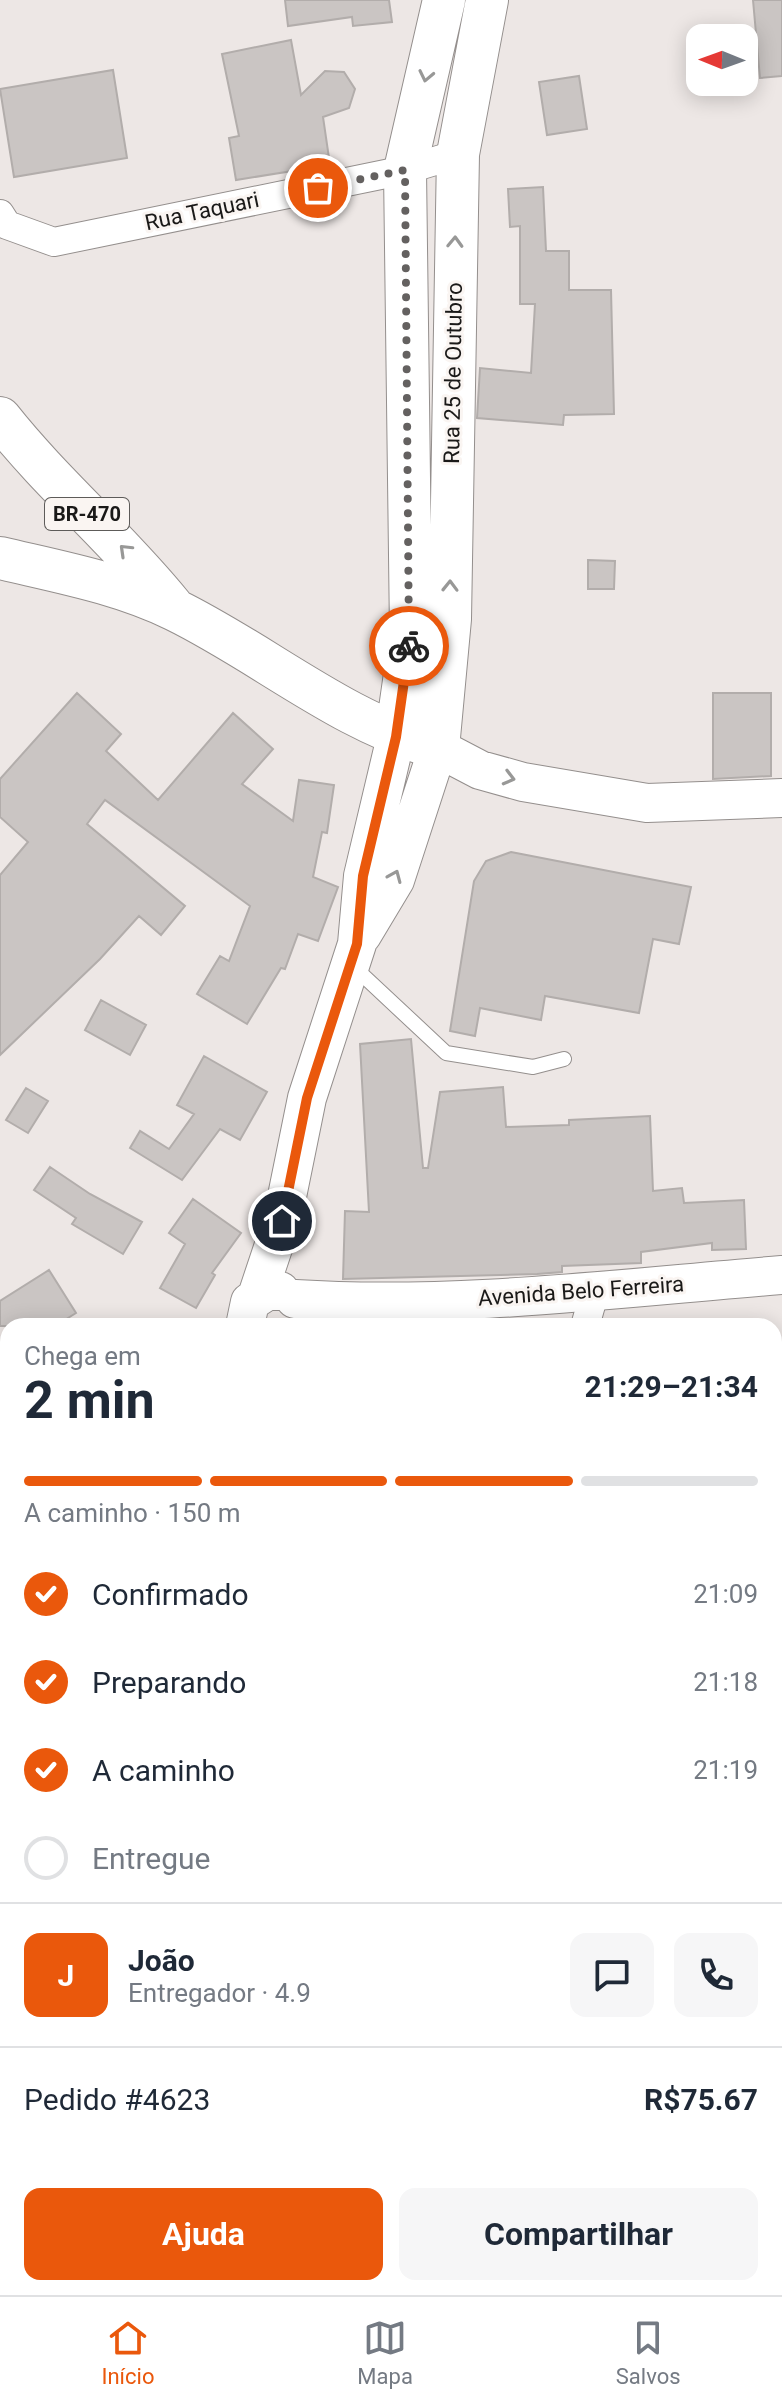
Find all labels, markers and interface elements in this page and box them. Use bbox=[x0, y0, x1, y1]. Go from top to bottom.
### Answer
north arrow bbox=[686, 24, 758, 96]
map controls bbox=[686, 24, 758, 96]
one-way arrow bbox=[418, 69, 435, 82]
pin bbox=[284, 154, 352, 222]
icon: bag bbox=[296, 166, 340, 210]
street label: Rua Taquari bbox=[143, 187, 261, 235]
one-way arrow bbox=[447, 235, 464, 248]
street label: Rua 25 de Outubro bbox=[439, 282, 467, 464]
road number: BR-470 bbox=[45, 498, 129, 530]
one-way arrow bbox=[119, 546, 134, 560]
one-way arrow bbox=[442, 579, 459, 592]
courier bbox=[369, 606, 449, 686]
icon: bike bbox=[387, 624, 431, 668]
one-way arrow bbox=[501, 769, 515, 785]
one-way arrow bbox=[385, 870, 402, 884]
pin bbox=[248, 1187, 316, 1255]
icon: home bbox=[260, 1199, 304, 1243]
street label: Avenida Belo Ferreira bbox=[477, 1271, 685, 1311]
text: Chega em bbox=[24, 1341, 141, 1371]
text: 21:29–21:34 bbox=[584, 1369, 758, 1404]
text: 2 min bbox=[24, 1370, 155, 1431]
text: A caminho · 150 m bbox=[24, 1498, 241, 1528]
icon: check bbox=[24, 1572, 68, 1616]
text: Confirmado bbox=[92, 1577, 249, 1612]
text: 21:09 bbox=[693, 1579, 758, 1609]
icon: check bbox=[24, 1660, 68, 1704]
text: Preparando bbox=[92, 1665, 246, 1700]
text: 21:18 bbox=[693, 1667, 758, 1697]
icon: check bbox=[24, 1748, 68, 1792]
text: A caminho bbox=[92, 1753, 235, 1788]
text: 21:19 bbox=[693, 1755, 758, 1785]
text: Entregue bbox=[92, 1841, 211, 1876]
button: chat bbox=[570, 1933, 654, 2017]
button: phone bbox=[674, 1933, 758, 2017]
text: João bbox=[128, 1943, 195, 1978]
text: J bbox=[58, 1958, 74, 1993]
text: Entregador · 4.9 bbox=[128, 1978, 311, 2008]
text: Pedido #4623 bbox=[24, 2082, 210, 2117]
text: R$75.67 bbox=[644, 2082, 758, 2117]
button: Ajuda bbox=[24, 2188, 383, 2280]
button: Compartilhar bbox=[399, 2188, 758, 2280]
tab: Início bbox=[101, 2316, 154, 2389]
tab: Mapa bbox=[357, 2316, 413, 2389]
tab: Salvos bbox=[616, 2316, 681, 2389]

